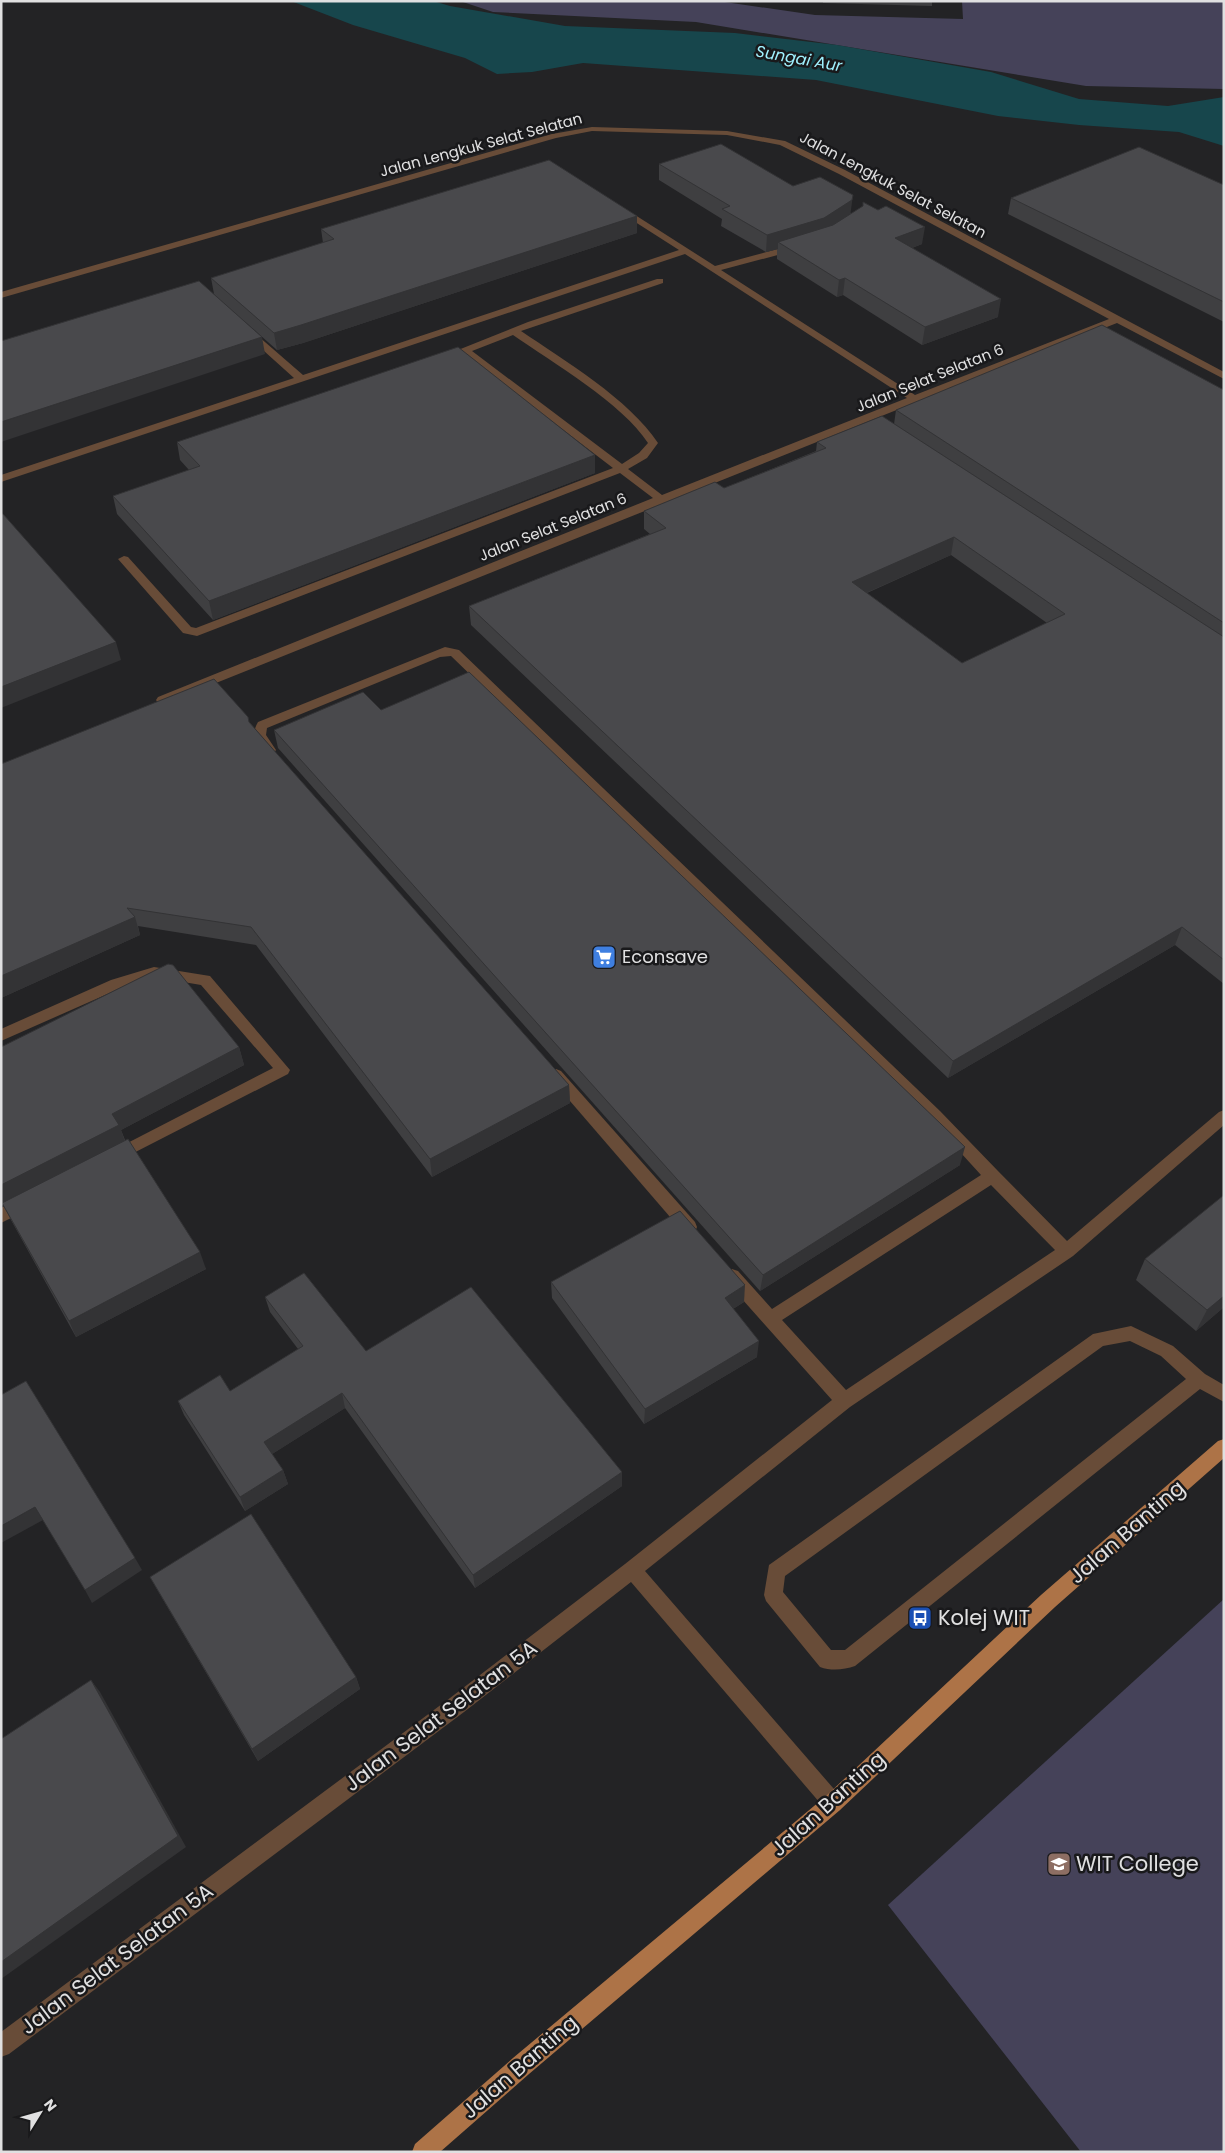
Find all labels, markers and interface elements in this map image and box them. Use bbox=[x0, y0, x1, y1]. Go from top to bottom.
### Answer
water label: Sungai Aur bbox=[754, 40, 845, 78]
street label: Jalan Lengkuk Selat Selatan bbox=[377, 107, 584, 182]
street label: Jalan Lengkuk Selat Selatan bbox=[796, 126, 990, 243]
street label: Jalan Selat Selatan 6 bbox=[853, 338, 1007, 417]
street label: Jalan Selat Selatan 6 bbox=[476, 487, 630, 566]
supermarket icon: Econsave bbox=[591, 944, 617, 970]
place label: Econsave bbox=[622, 944, 708, 969]
street label: Jalan Banting bbox=[1063, 1473, 1191, 1590]
place label: Kolej WIT bbox=[938, 1603, 1030, 1632]
bus stop icon: Kolej WIT bbox=[907, 1605, 933, 1631]
street label: Jalan Selat Selatan 5A bbox=[338, 1633, 543, 1798]
street label: Jalan Banting bbox=[764, 1744, 891, 1863]
place label: WIT College bbox=[1076, 1849, 1199, 1878]
school or university icon: WIT College bbox=[1046, 1851, 1072, 1877]
street label: Jalan Selat Selatan 5A bbox=[14, 1876, 219, 2041]
street label: Jalan Banting bbox=[456, 2008, 584, 2125]
north arrow bbox=[15, 2088, 65, 2138]
text: N bbox=[39, 2095, 62, 2115]

